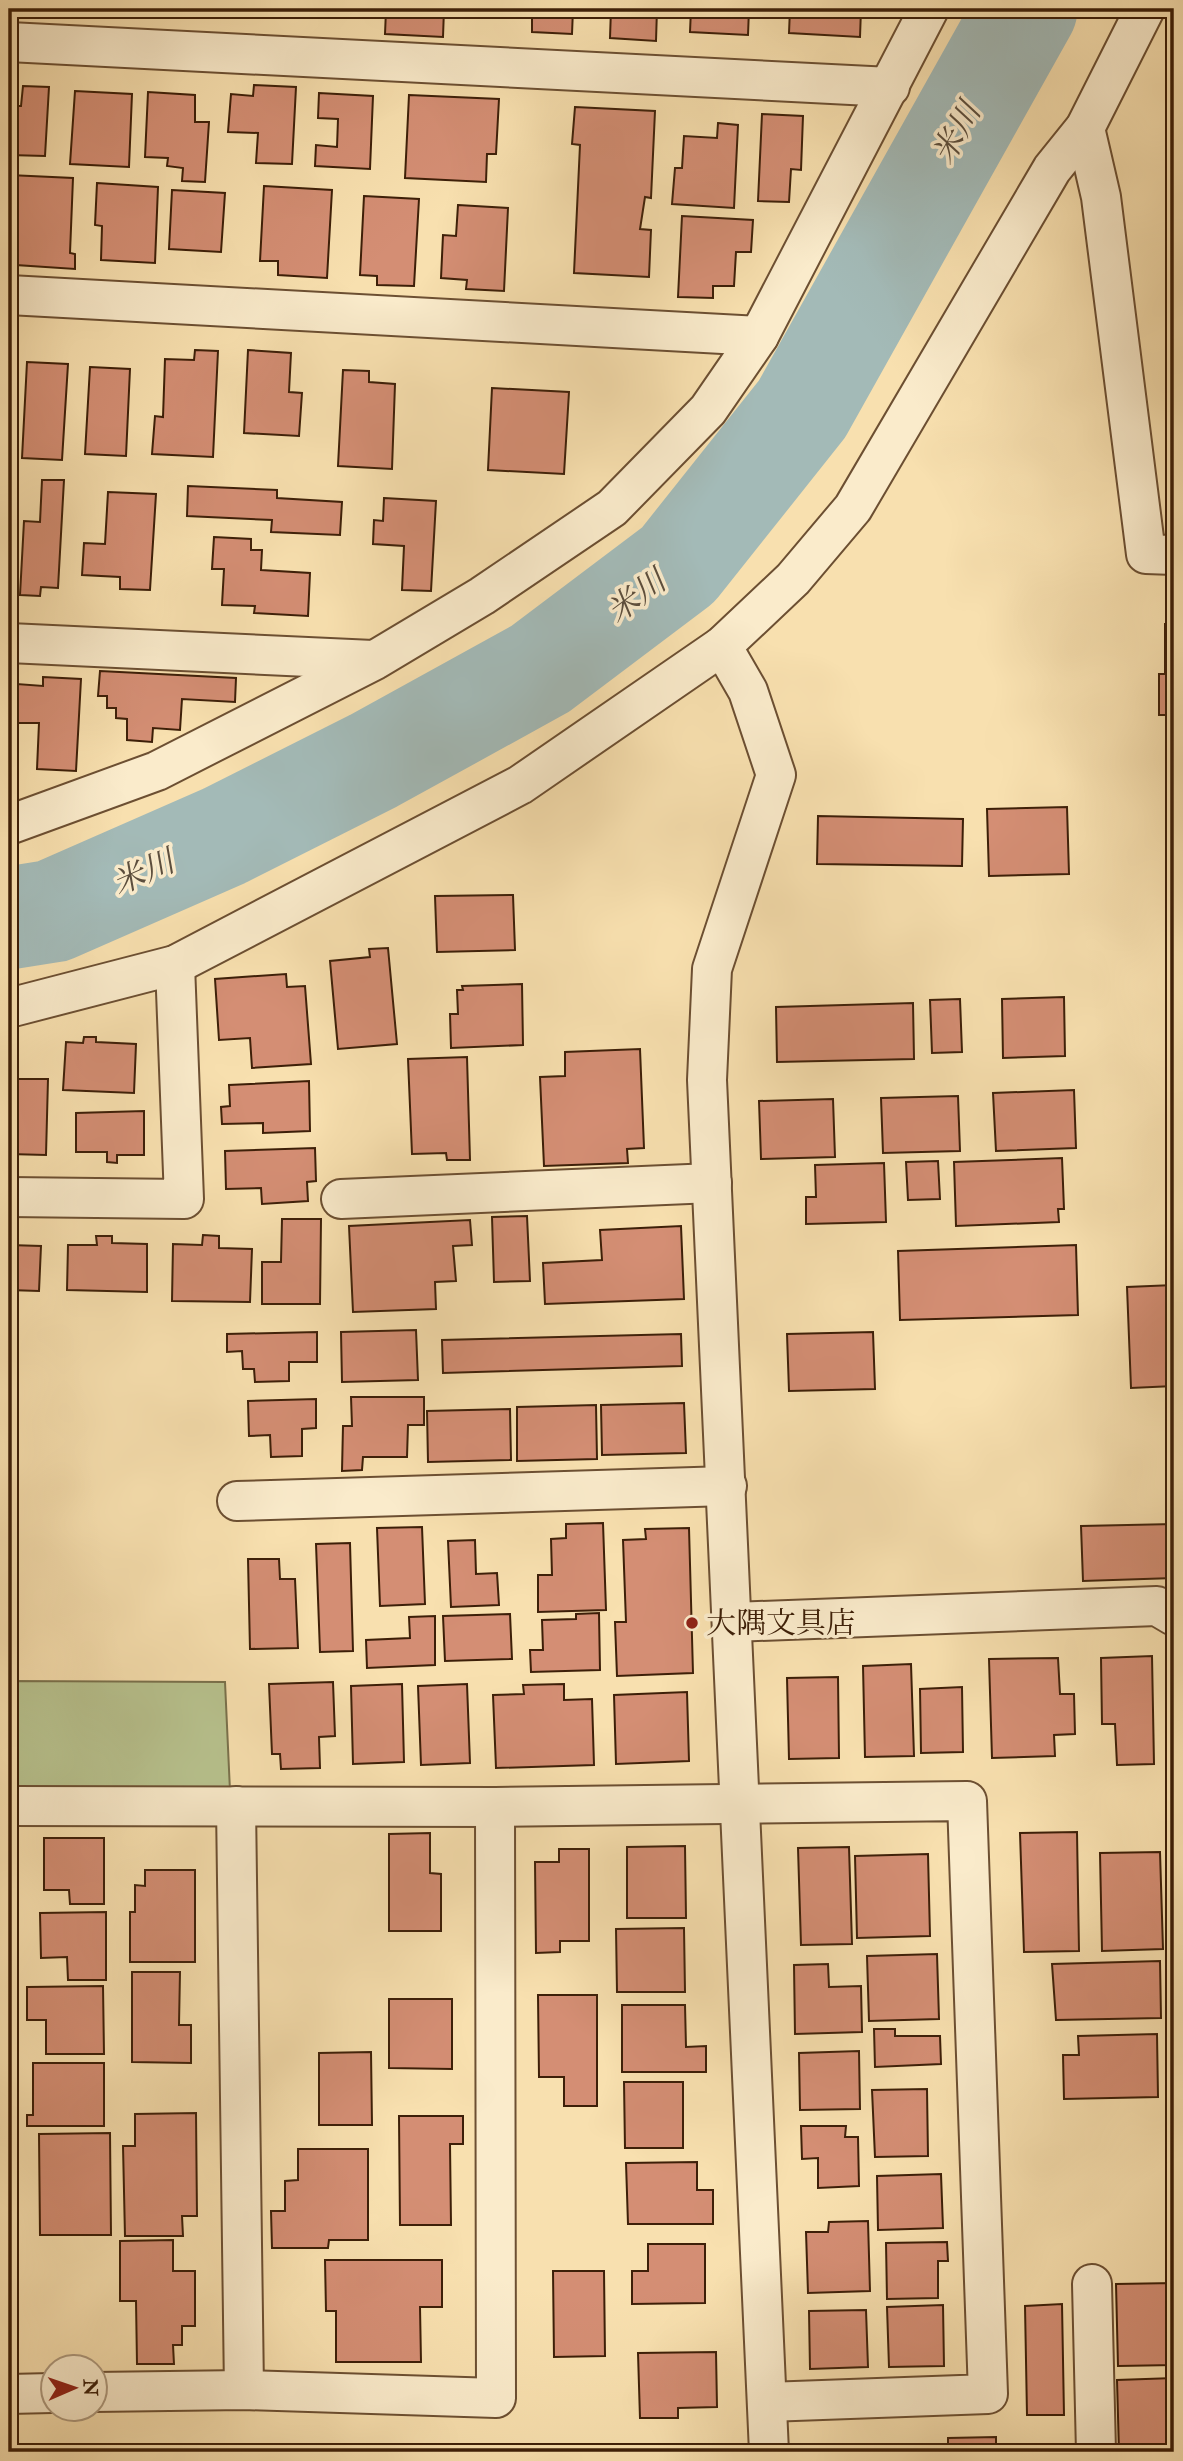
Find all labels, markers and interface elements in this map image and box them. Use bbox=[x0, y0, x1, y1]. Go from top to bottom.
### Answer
water label: 米川 bbox=[924, 93, 991, 171]
water label: 米川 bbox=[599, 560, 677, 632]
water label: 米川 bbox=[106, 840, 184, 904]
place label: 大隅文具店 bbox=[706, 1605, 856, 1642]
marker: 大隅文具店 bbox=[684, 1615, 700, 1631]
north arrow bbox=[38, 2352, 108, 2422]
text: N bbox=[78, 2378, 102, 2397]

